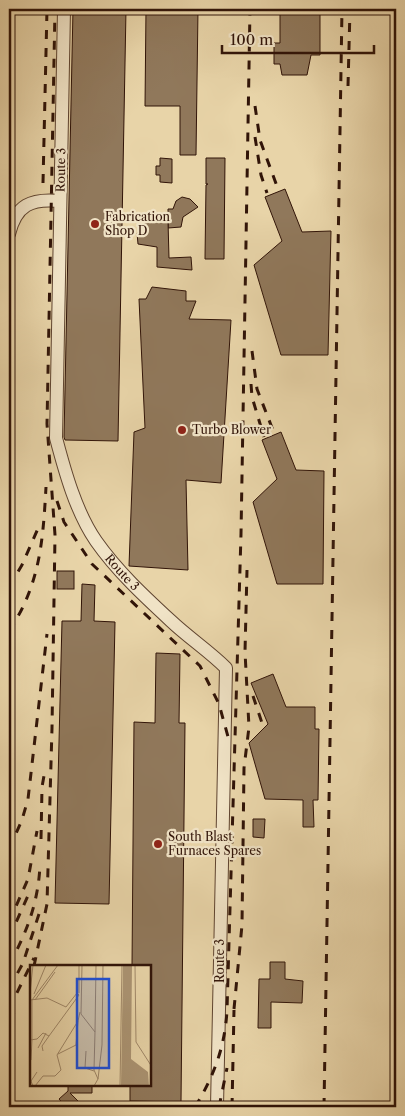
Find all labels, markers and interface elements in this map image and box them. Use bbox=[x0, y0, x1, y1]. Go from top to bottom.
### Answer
scale bar bbox=[222, 22, 375, 54]
text: 100 m bbox=[230, 30, 273, 49]
street label: Route 3 bbox=[53, 148, 68, 192]
place label: Fabrication Shop D bbox=[105, 209, 171, 238]
marker: Fabrication Shop D bbox=[89, 218, 101, 230]
place label: Turbo Blower bbox=[192, 422, 271, 437]
marker: Turbo Blower bbox=[176, 424, 188, 436]
street label: Route 3 bbox=[102, 551, 143, 594]
place label: South Blast Furnaces Spares bbox=[168, 829, 261, 858]
marker: South Blast Furnaces Spares bbox=[152, 838, 164, 850]
street label: Route 3 bbox=[212, 939, 227, 983]
inset map bbox=[30, 965, 151, 1086]

